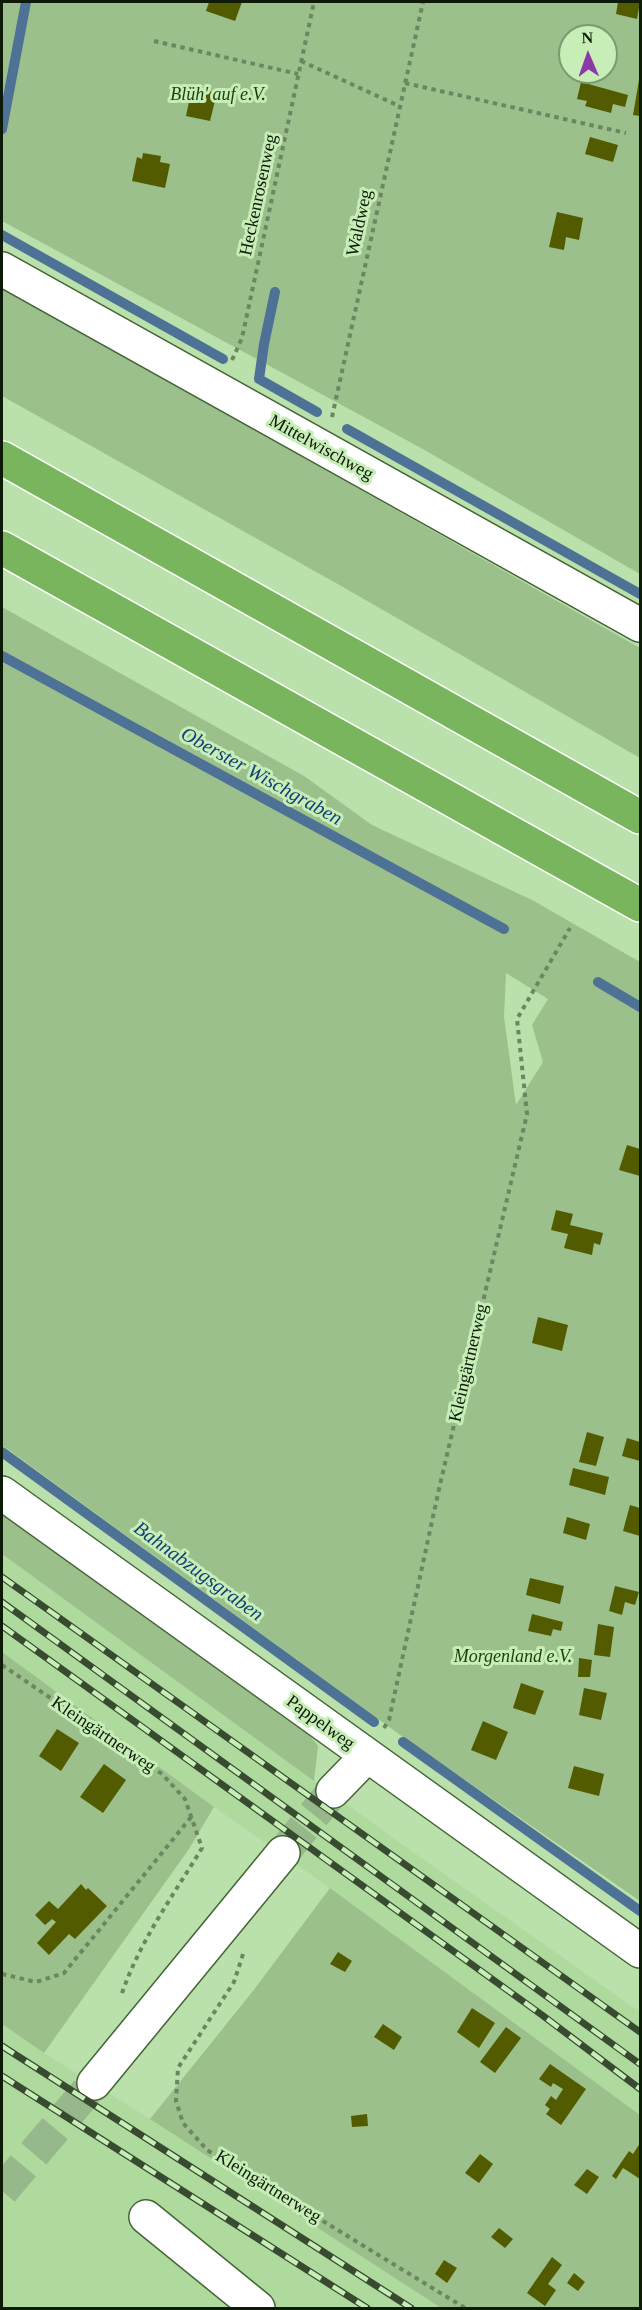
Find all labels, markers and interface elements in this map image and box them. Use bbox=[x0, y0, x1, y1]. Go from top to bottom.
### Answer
north arrow bbox=[558, 24, 618, 84]
text: N bbox=[581, 29, 593, 46]
park label: Blüh' auf e.V. bbox=[170, 84, 266, 106]
street label: Heckenrosenweg bbox=[236, 132, 282, 258]
street label: Waldweg bbox=[342, 188, 378, 258]
street label: Mittelwischweg bbox=[265, 410, 377, 486]
water label: Oberster Wischgraben bbox=[176, 723, 346, 831]
street label: Kleingärtnerweg bbox=[445, 1302, 493, 1424]
water label: Bahnabzugsgraben bbox=[128, 1517, 268, 1627]
park label: Morgenland e.V. bbox=[454, 1646, 572, 1668]
street label: Pappelweg bbox=[282, 1691, 358, 1755]
street label: Kleingärtnerweg bbox=[47, 1692, 159, 1778]
street label: Kleingärtnerweg bbox=[211, 2146, 325, 2228]

